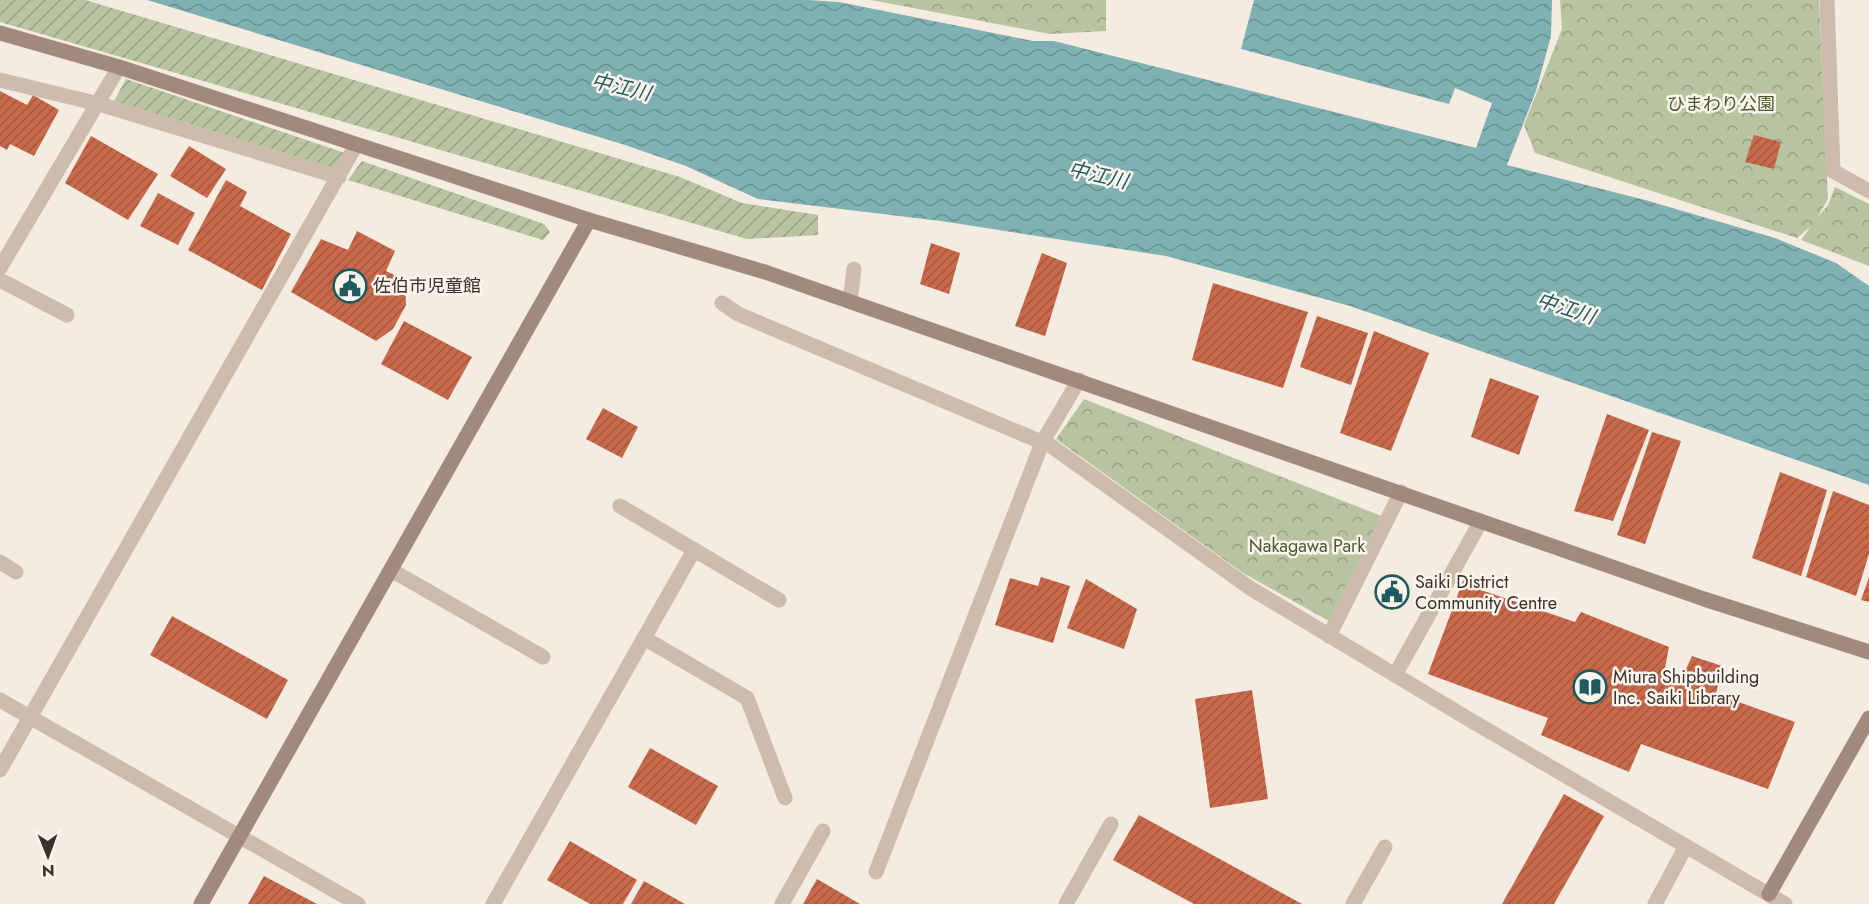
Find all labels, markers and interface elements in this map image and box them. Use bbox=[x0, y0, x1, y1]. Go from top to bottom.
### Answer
water label: 中江川 bbox=[588, 67, 655, 109]
park label: ひまわり公園 bbox=[1667, 91, 1775, 117]
water label: 中江川 bbox=[1065, 155, 1132, 197]
public building icon: 佐伯市児童館 bbox=[332, 268, 368, 304]
place label: 佐伯市児童館 bbox=[373, 273, 481, 299]
water label: 中江川 bbox=[1533, 285, 1601, 332]
park label: Nakagawa Park bbox=[1249, 533, 1365, 559]
place label: Saiki District Community Centre bbox=[1415, 569, 1557, 616]
public building icon: Saiki District Community Centre bbox=[1374, 574, 1410, 610]
place label: Miura Shipbuilding Inc. Saiki Library bbox=[1613, 664, 1759, 711]
library icon: Miura Shipbuilding Inc. Saiki Library bbox=[1572, 669, 1608, 705]
north arrow bbox=[18, 826, 78, 886]
text: N bbox=[42, 859, 55, 882]

